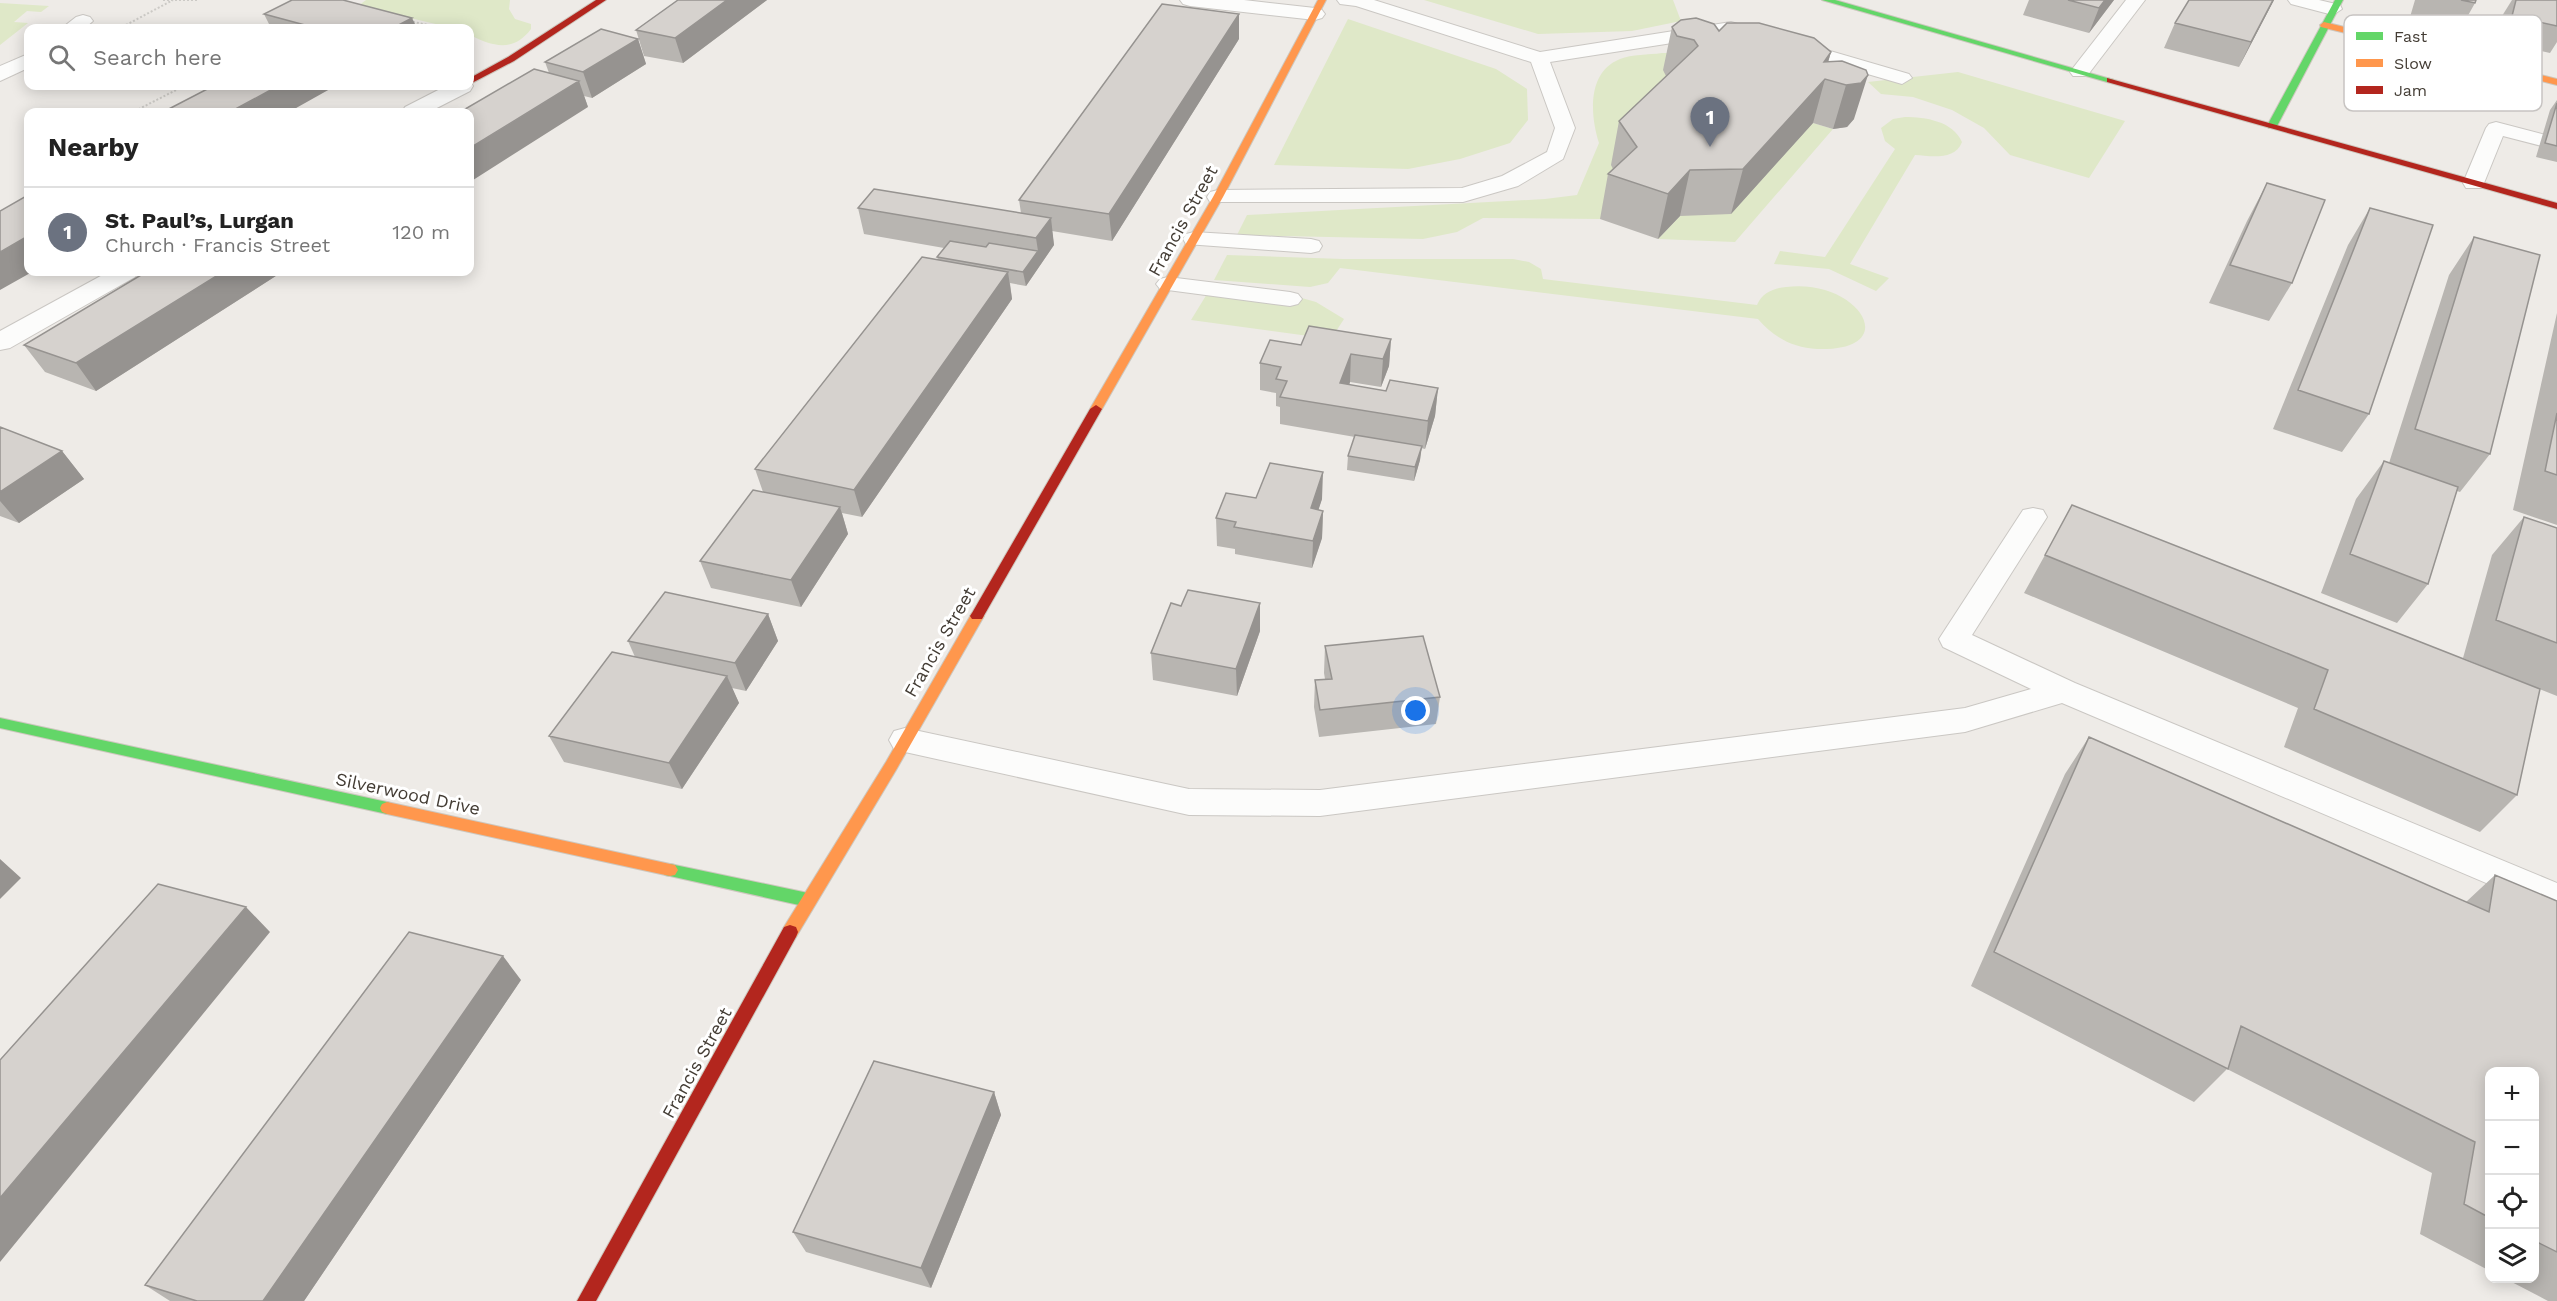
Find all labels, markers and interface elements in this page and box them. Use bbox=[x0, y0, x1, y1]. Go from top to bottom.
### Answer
legend bbox=[2344, 15, 2542, 111]
search box bbox=[24, 24, 474, 90]
text: Fast bbox=[2394, 27, 2427, 46]
icon: search bbox=[45, 41, 78, 74]
text: Search here bbox=[93, 45, 222, 70]
text: Slow bbox=[2394, 54, 2432, 73]
text: Jam bbox=[2394, 81, 2427, 100]
pin: 1 bbox=[1690, 98, 1730, 147]
text: Nearby bbox=[48, 132, 139, 162]
street label: Francis Street bbox=[1143, 161, 1222, 280]
text: St. Paul’s, Lurgan bbox=[105, 208, 294, 233]
text: 1 bbox=[63, 220, 72, 244]
text: 120 m bbox=[392, 220, 450, 244]
text: Church · Francis Street bbox=[105, 233, 330, 257]
street label: Francis Street bbox=[900, 583, 980, 700]
your location bbox=[1401, 696, 1430, 725]
street label: Silverwood Drive bbox=[334, 768, 482, 819]
street label: Francis Street bbox=[657, 1003, 736, 1122]
map controls bbox=[2485, 1067, 2539, 1283]
button: + bbox=[2485, 1067, 2539, 1121]
button: − bbox=[2485, 1121, 2539, 1175]
button: locate bbox=[2485, 1175, 2539, 1229]
button: layers bbox=[2485, 1229, 2539, 1283]

